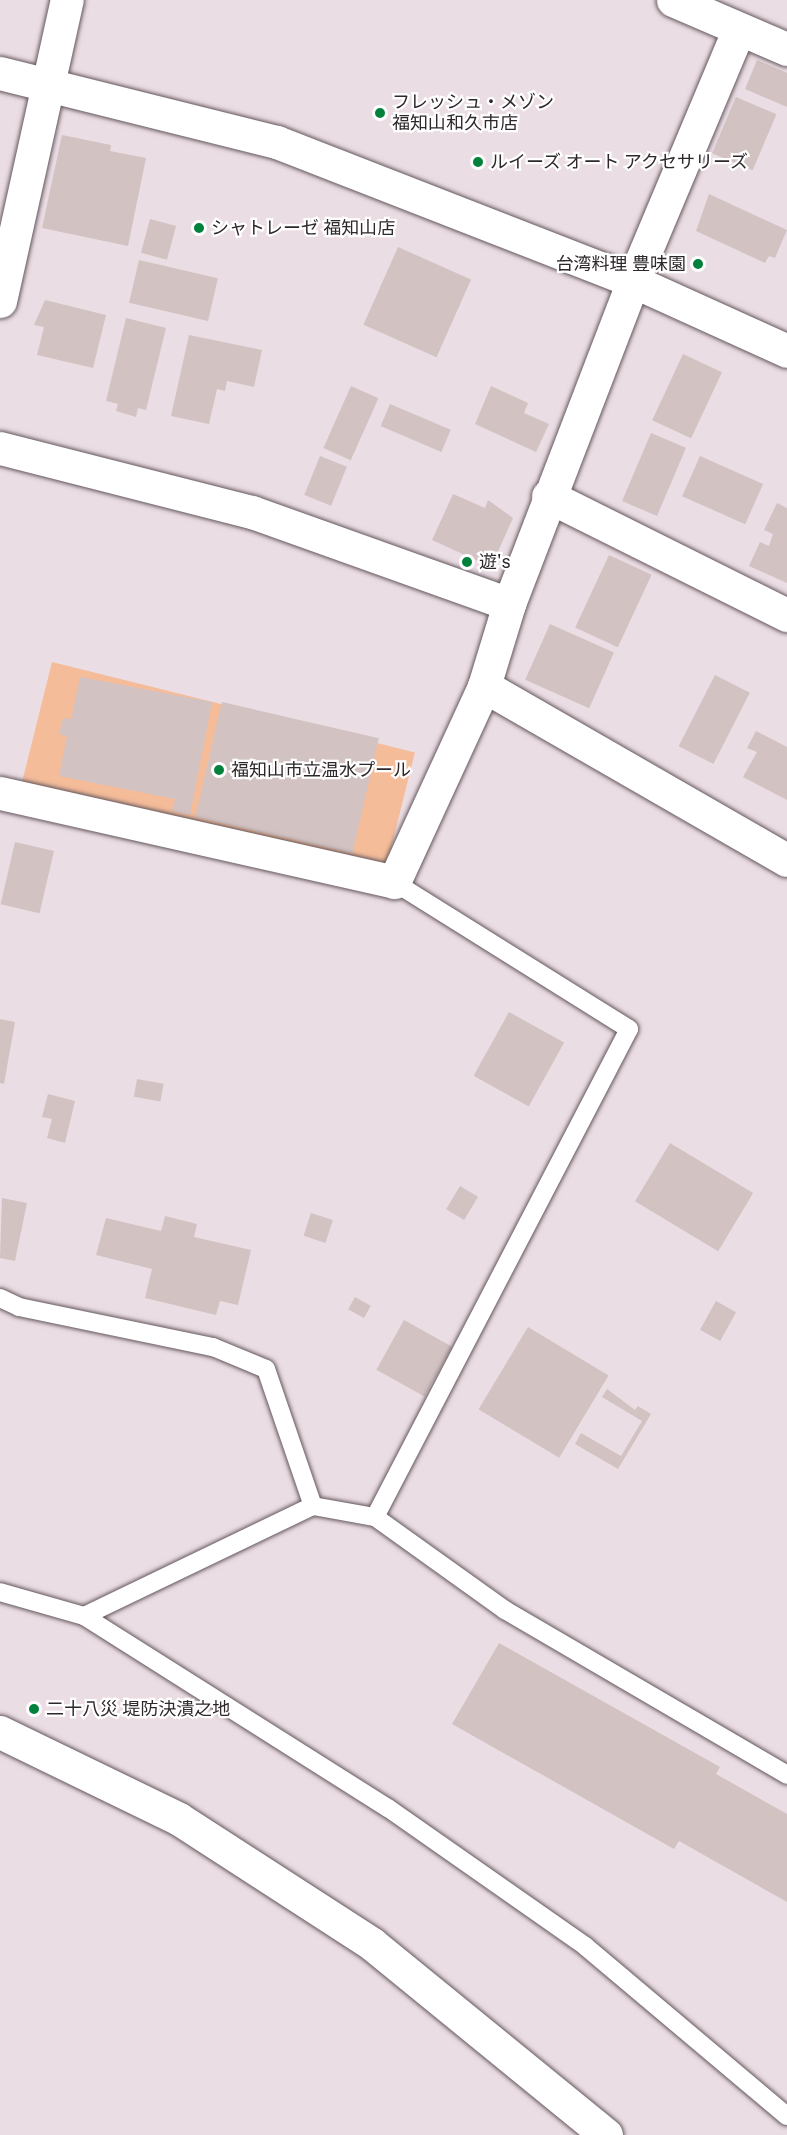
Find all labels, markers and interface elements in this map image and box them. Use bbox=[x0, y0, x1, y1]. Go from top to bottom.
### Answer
place label: フレッシュ・メゾン 福知山和久市店 bbox=[392, 92, 554, 134]
marker: フレッシュ・メゾン 福知山和久市店 bbox=[373, 106, 387, 120]
place label: ルイーズ オート アクセサリーズ bbox=[490, 151, 751, 173]
marker: ルイーズ オート アクセサリーズ bbox=[471, 155, 485, 169]
place label: シャトレーゼ 福知山店 bbox=[211, 217, 395, 239]
marker: シャトレーゼ 福知山店 bbox=[192, 221, 206, 235]
place label: 台湾料理 豊味園 bbox=[556, 253, 686, 275]
marker: 台湾料理 豊味園 bbox=[691, 257, 705, 271]
place label: 遊's bbox=[479, 551, 509, 573]
marker: 遊's bbox=[460, 555, 474, 569]
place label: 福知山市立温水プール bbox=[231, 759, 411, 781]
marker: 福知山市立温水プール bbox=[212, 763, 226, 777]
place label: 二十八災 堤防決潰之地 bbox=[46, 1698, 230, 1720]
marker: 二十八災 堤防決潰之地 bbox=[27, 1702, 41, 1716]

